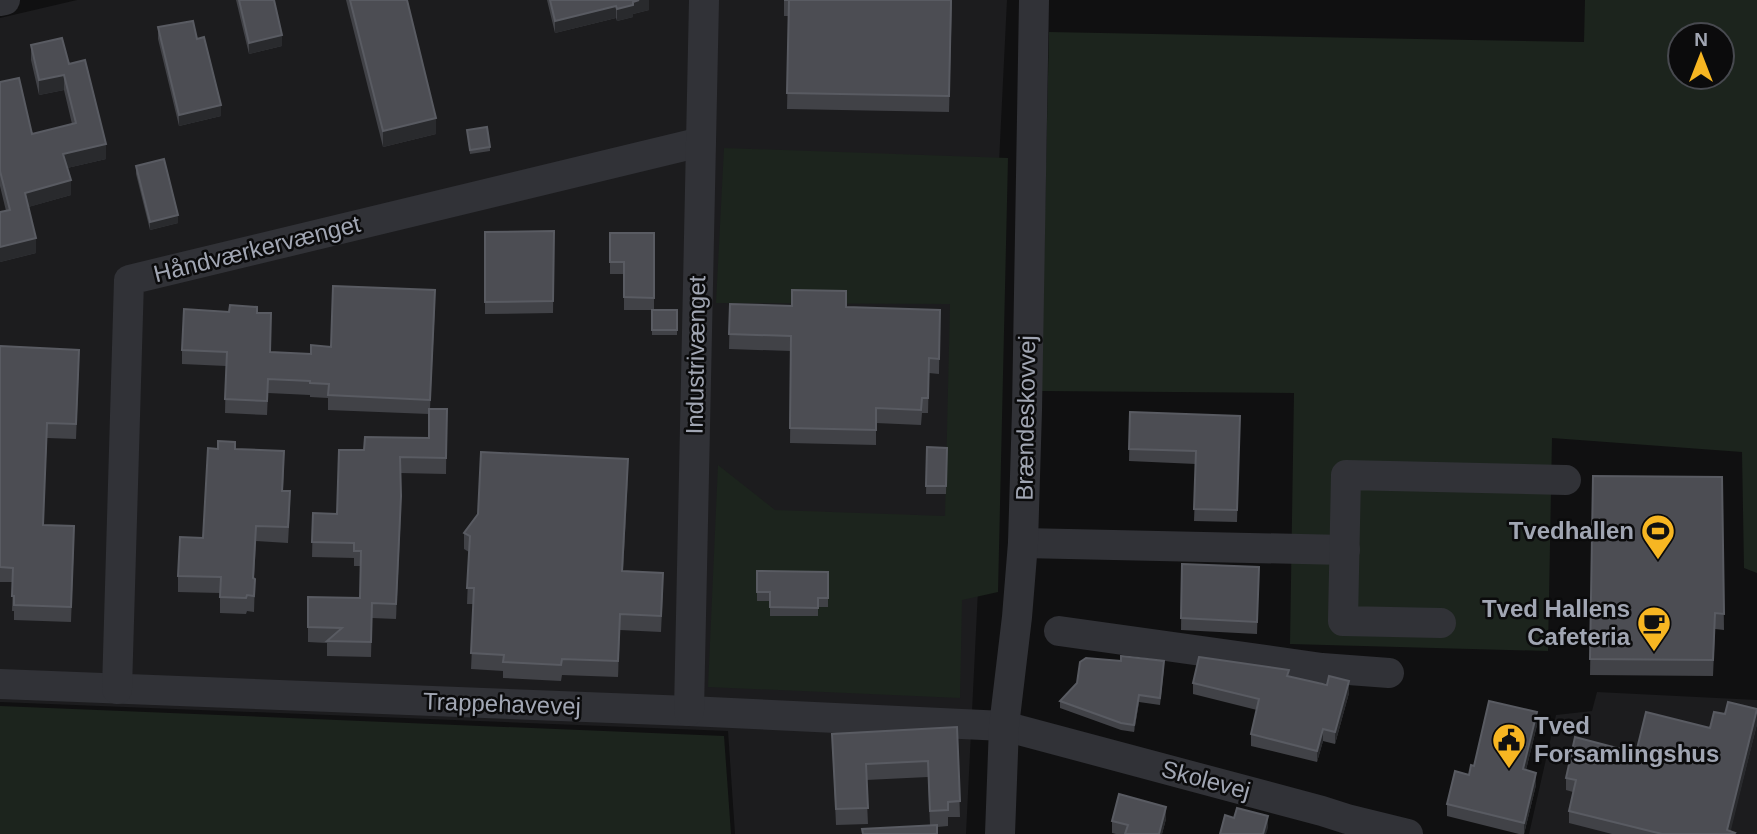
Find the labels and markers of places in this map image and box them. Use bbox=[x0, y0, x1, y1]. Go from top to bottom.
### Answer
sports icon: Tvedhallen bbox=[1639, 512, 1677, 561]
place label: Tvedhallen bbox=[1509, 517, 1634, 544]
place label: Tved Hallens Cafeteria bbox=[1482, 595, 1631, 650]
cafe icon: Tved Hallens Cafeteria bbox=[1635, 604, 1673, 653]
place label: Tved Forsamlingshus bbox=[1534, 712, 1719, 767]
public building icon: Tved Forsamlingshus bbox=[1490, 721, 1528, 770]

